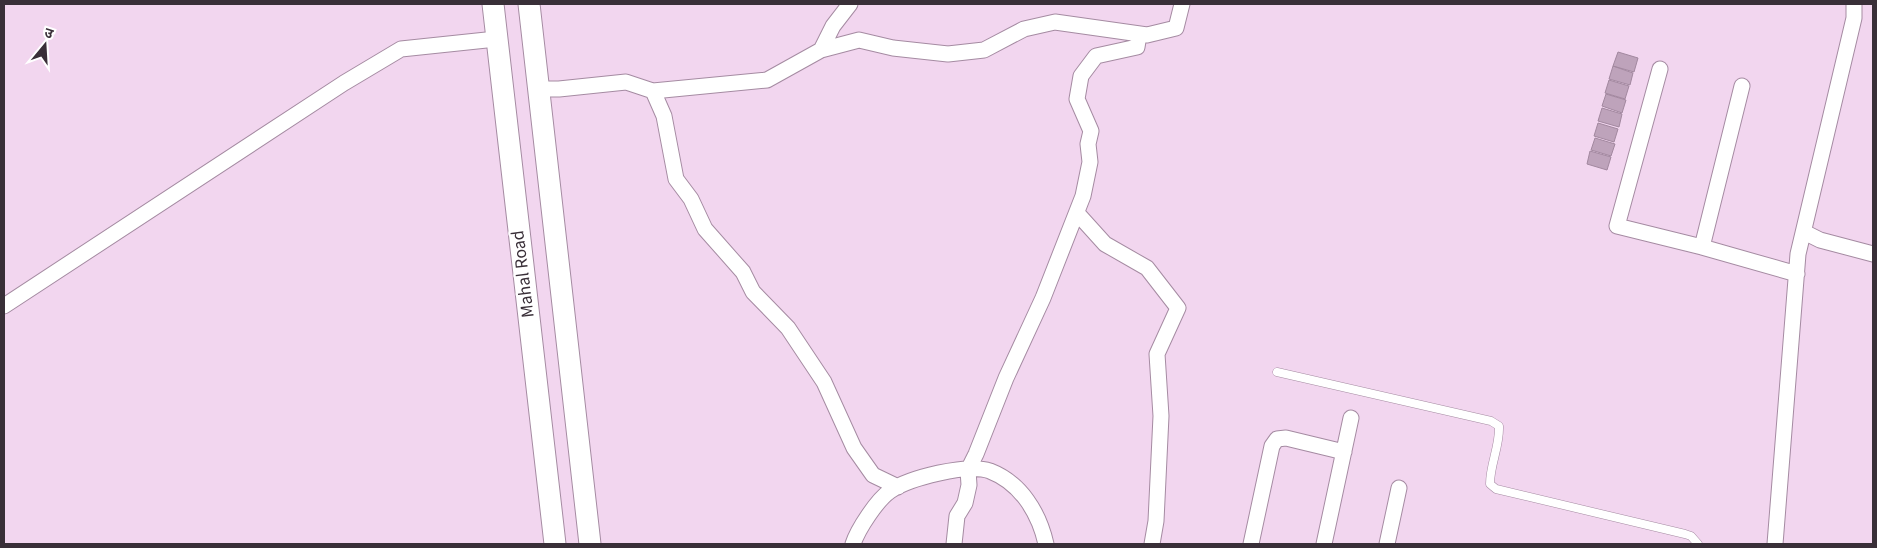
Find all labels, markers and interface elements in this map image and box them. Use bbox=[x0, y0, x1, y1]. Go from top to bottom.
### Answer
north arrow bbox=[20, 20, 70, 70]
text: उ bbox=[42, 23, 56, 45]
street label: Mahal Road bbox=[505, 229, 541, 319]

